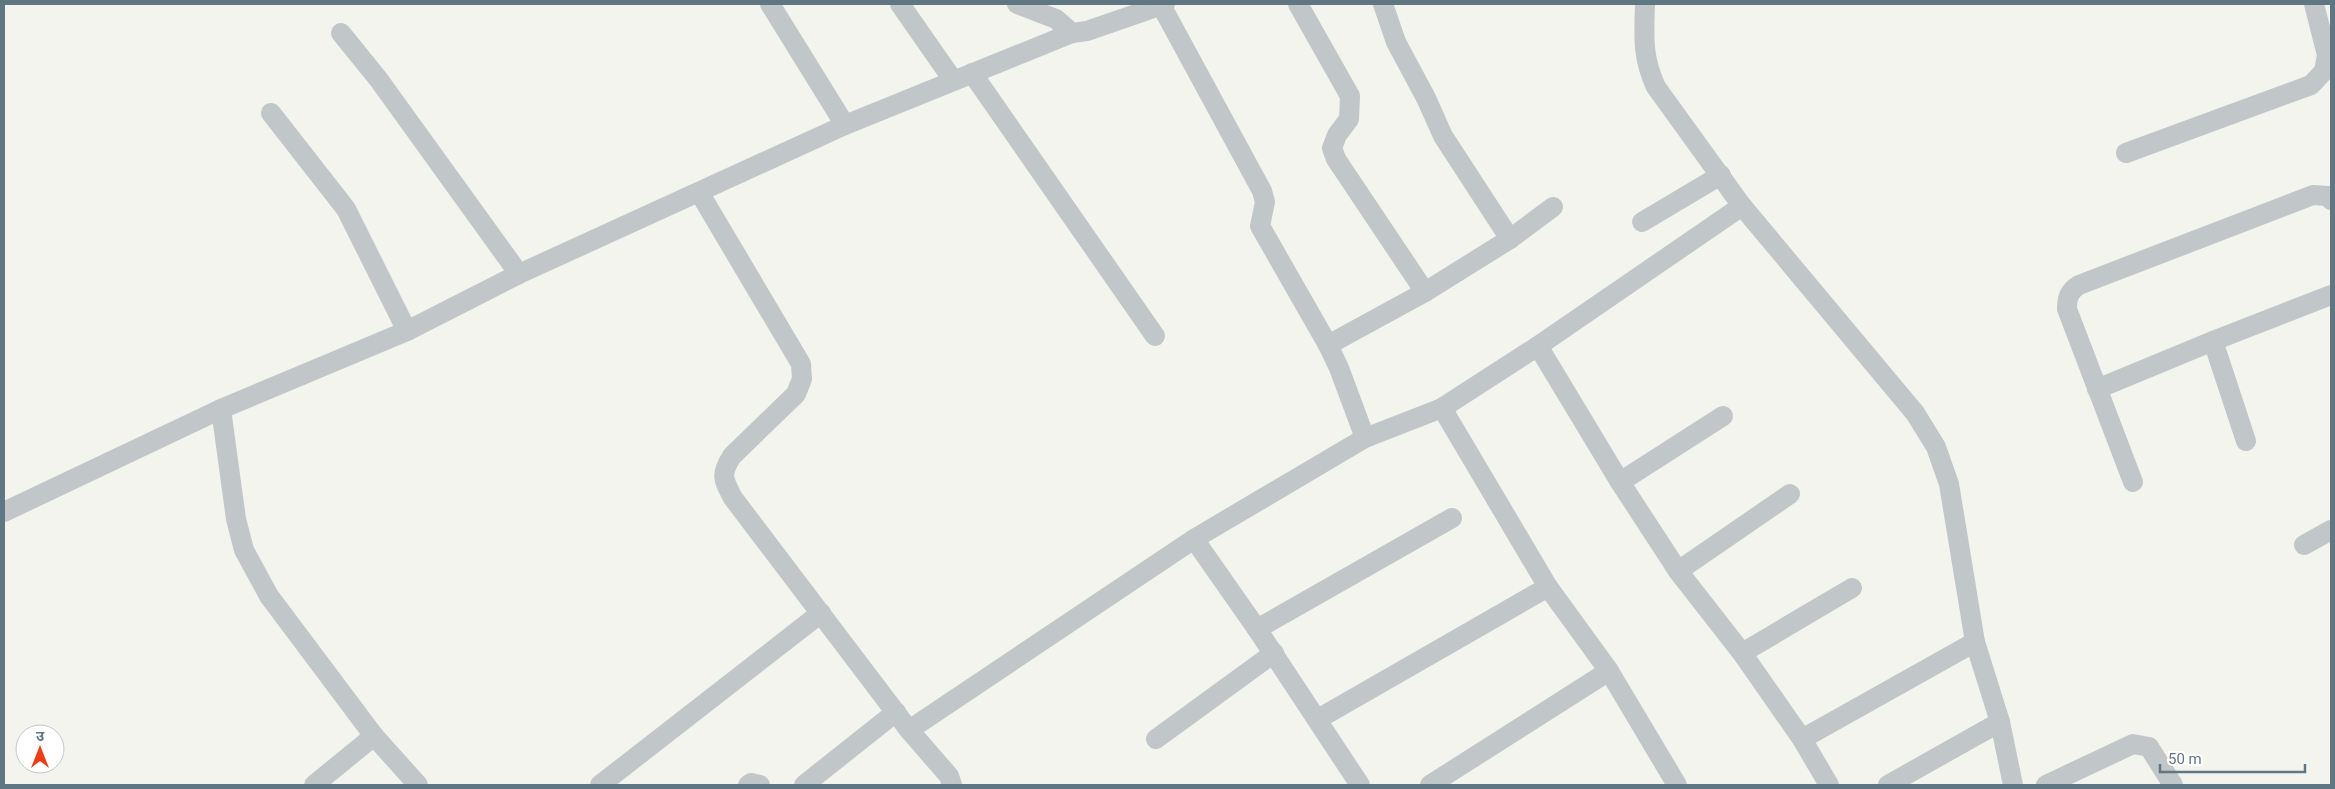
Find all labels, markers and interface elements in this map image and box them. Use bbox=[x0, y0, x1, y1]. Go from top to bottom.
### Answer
north arrow bbox=[15, 724, 65, 774]
text: उ bbox=[36, 728, 45, 744]
scale bar bbox=[2160, 742, 2305, 774]
text: 50 m bbox=[2168, 750, 2202, 768]

